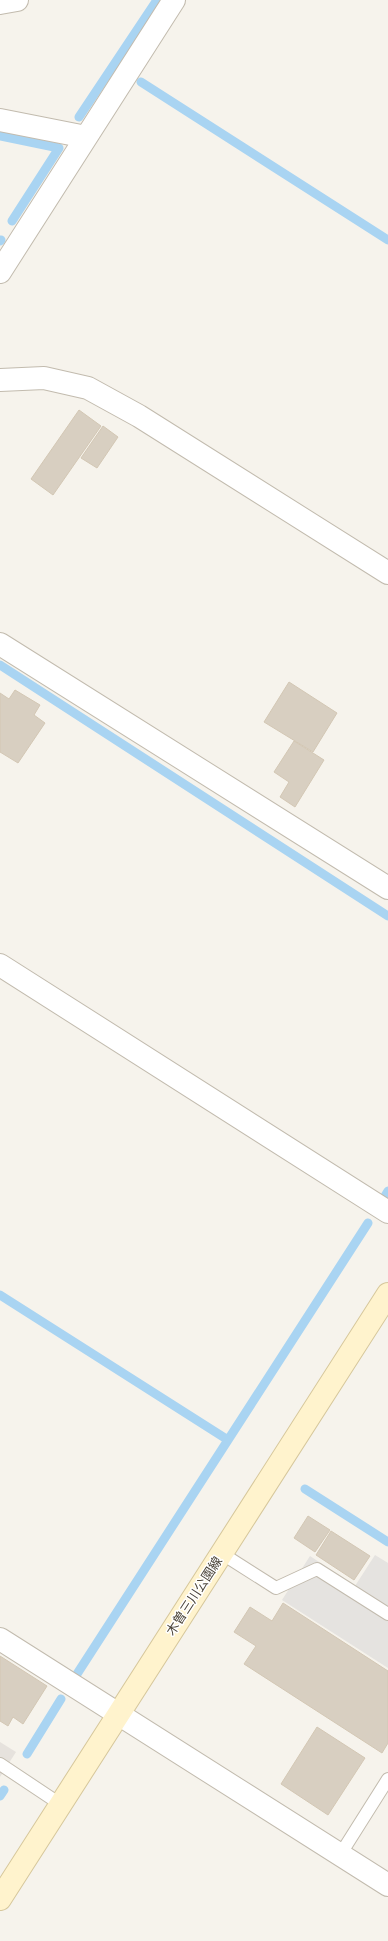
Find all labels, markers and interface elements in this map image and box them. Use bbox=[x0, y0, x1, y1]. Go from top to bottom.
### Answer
street label: 木曽三川公園線 bbox=[162, 1553, 226, 1639]

